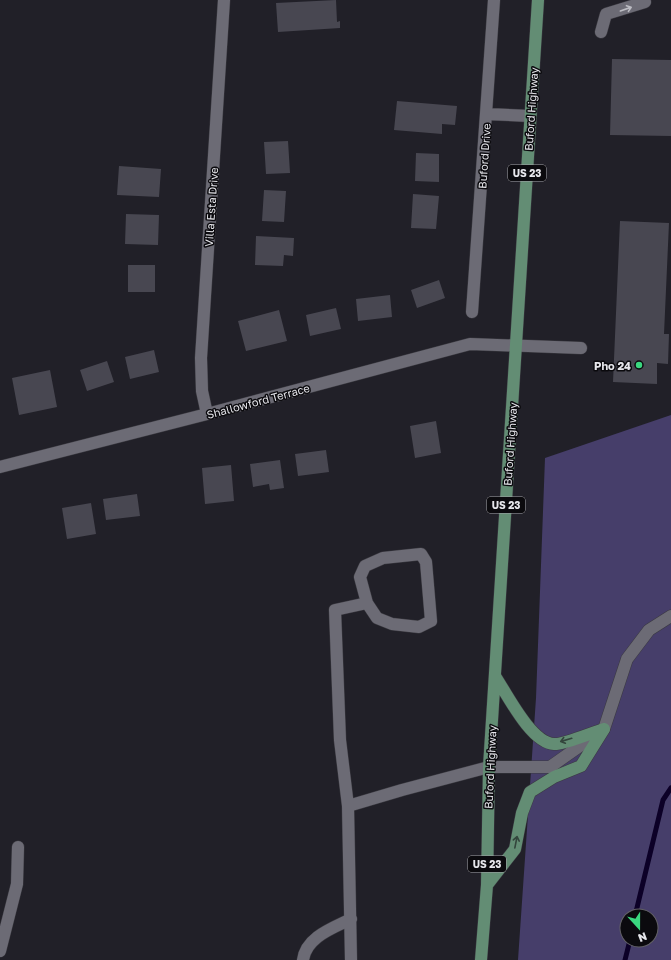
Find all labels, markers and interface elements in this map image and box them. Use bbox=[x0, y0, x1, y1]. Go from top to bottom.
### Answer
one-way arrow bbox=[619, 5, 632, 12]
street label: Buford Highway bbox=[522, 67, 540, 151]
street label: Buford Drive bbox=[475, 123, 493, 189]
road number: US 23 bbox=[508, 165, 546, 181]
street label: Villa Esta Drive bbox=[202, 167, 220, 247]
place label: Pho 24 bbox=[594, 359, 631, 372]
marker: Pho 24 bbox=[634, 360, 644, 370]
street label: Shallowford Terrace bbox=[205, 381, 311, 421]
street label: Buford Highway bbox=[501, 402, 519, 486]
road number: US 23 bbox=[487, 497, 525, 513]
street label: Buford Highway bbox=[481, 725, 499, 809]
one-way arrow bbox=[560, 737, 573, 745]
one-way arrow bbox=[513, 836, 521, 849]
road number: US 23 bbox=[468, 856, 506, 872]
north arrow bbox=[619, 908, 659, 948]
text: N bbox=[637, 930, 649, 945]

